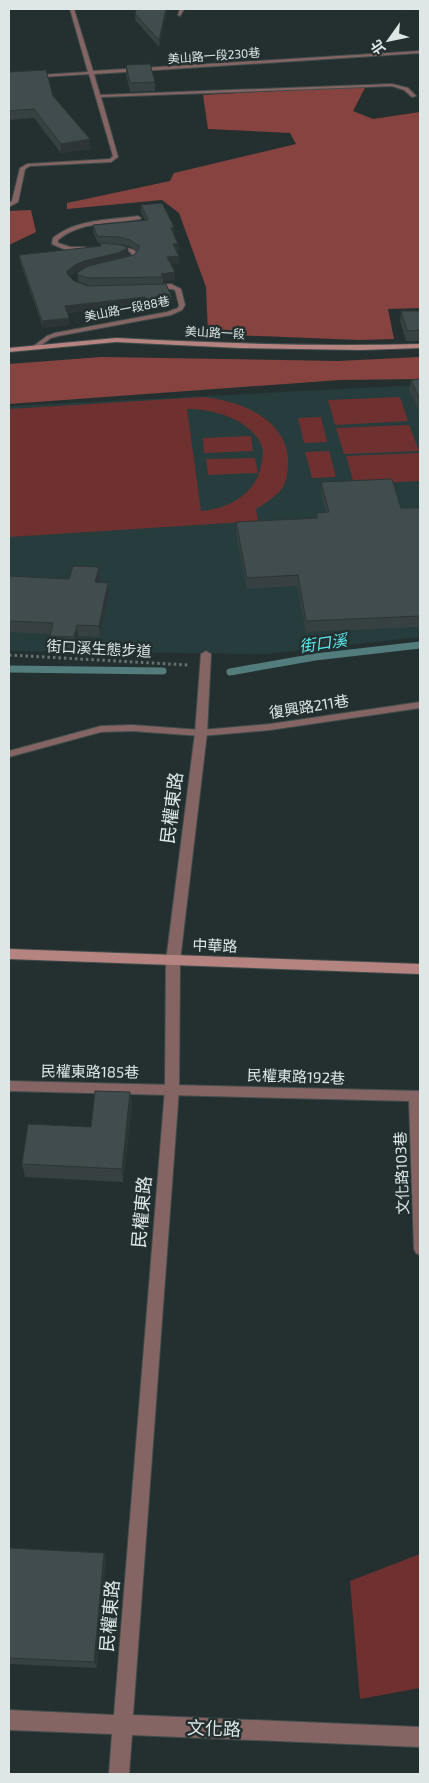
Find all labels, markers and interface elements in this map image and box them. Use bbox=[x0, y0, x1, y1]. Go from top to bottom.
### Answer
north arrow bbox=[364, 15, 414, 65]
text: 北 bbox=[367, 37, 389, 58]
street label: 美山路一段230巷 bbox=[167, 45, 261, 65]
street label: 美山路一段88巷 bbox=[83, 293, 171, 323]
street label: 美山路一段 bbox=[185, 323, 245, 341]
water label: 街口溪 bbox=[298, 629, 350, 655]
street label: 街口溪生態步道 bbox=[46, 636, 152, 660]
street label: 復興路211巷 bbox=[268, 691, 350, 721]
street label: 民權東路 bbox=[156, 771, 186, 845]
street label: 中華路 bbox=[192, 935, 238, 955]
street label: 民權東路185巷 bbox=[41, 1061, 139, 1081]
street label: 民權東路192巷 bbox=[247, 1065, 345, 1087]
street label: 文化路103巷 bbox=[391, 1131, 411, 1215]
street label: 民權東路 bbox=[127, 1175, 155, 1249]
street label: 民權東路 bbox=[95, 1579, 123, 1653]
street label: 文化路 bbox=[187, 1716, 241, 1740]

